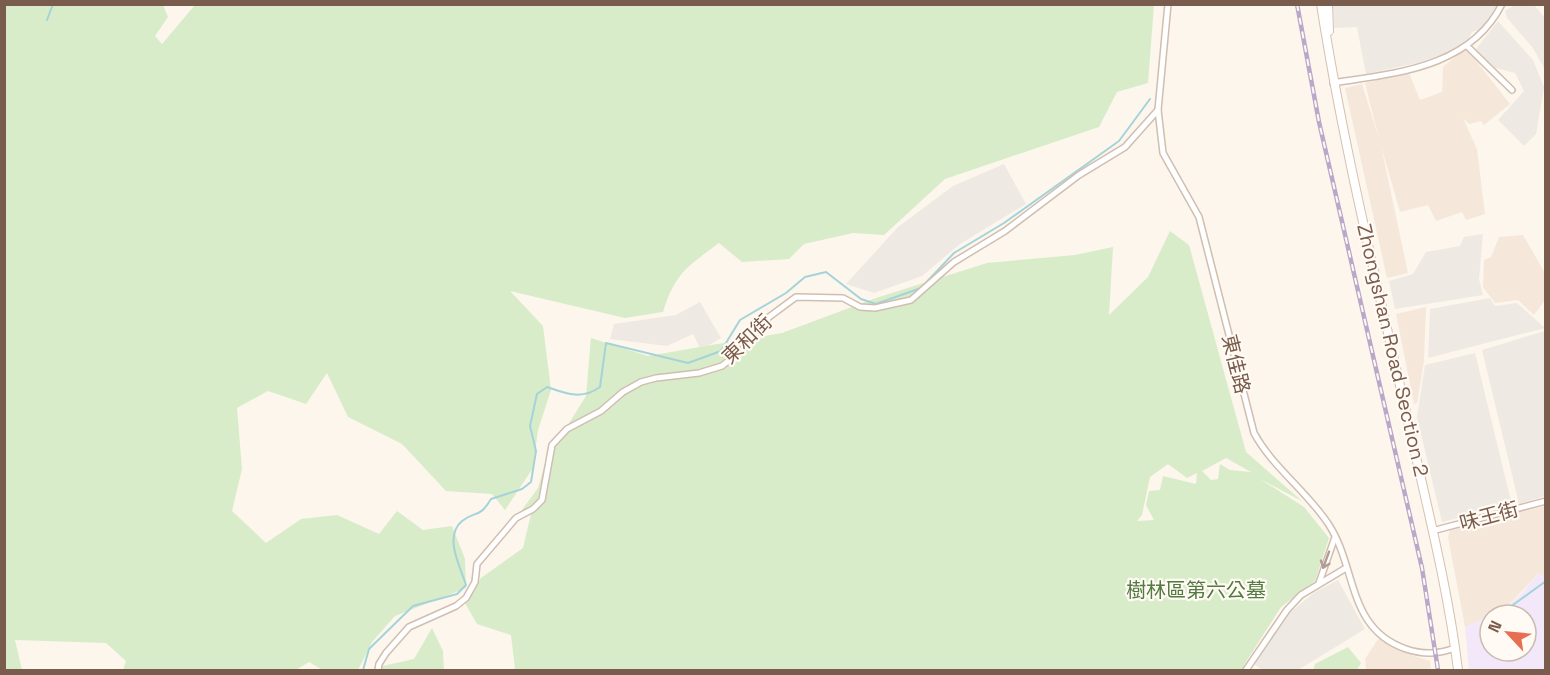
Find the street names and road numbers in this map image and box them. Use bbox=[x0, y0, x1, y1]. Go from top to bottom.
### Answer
street label: Zhongshan Road Section 2 bbox=[1351, 221, 1435, 479]
street label: 東和街 bbox=[716, 309, 778, 369]
street label: 東佳路 bbox=[1216, 332, 1256, 396]
street label: 味王街 bbox=[1457, 496, 1521, 536]

